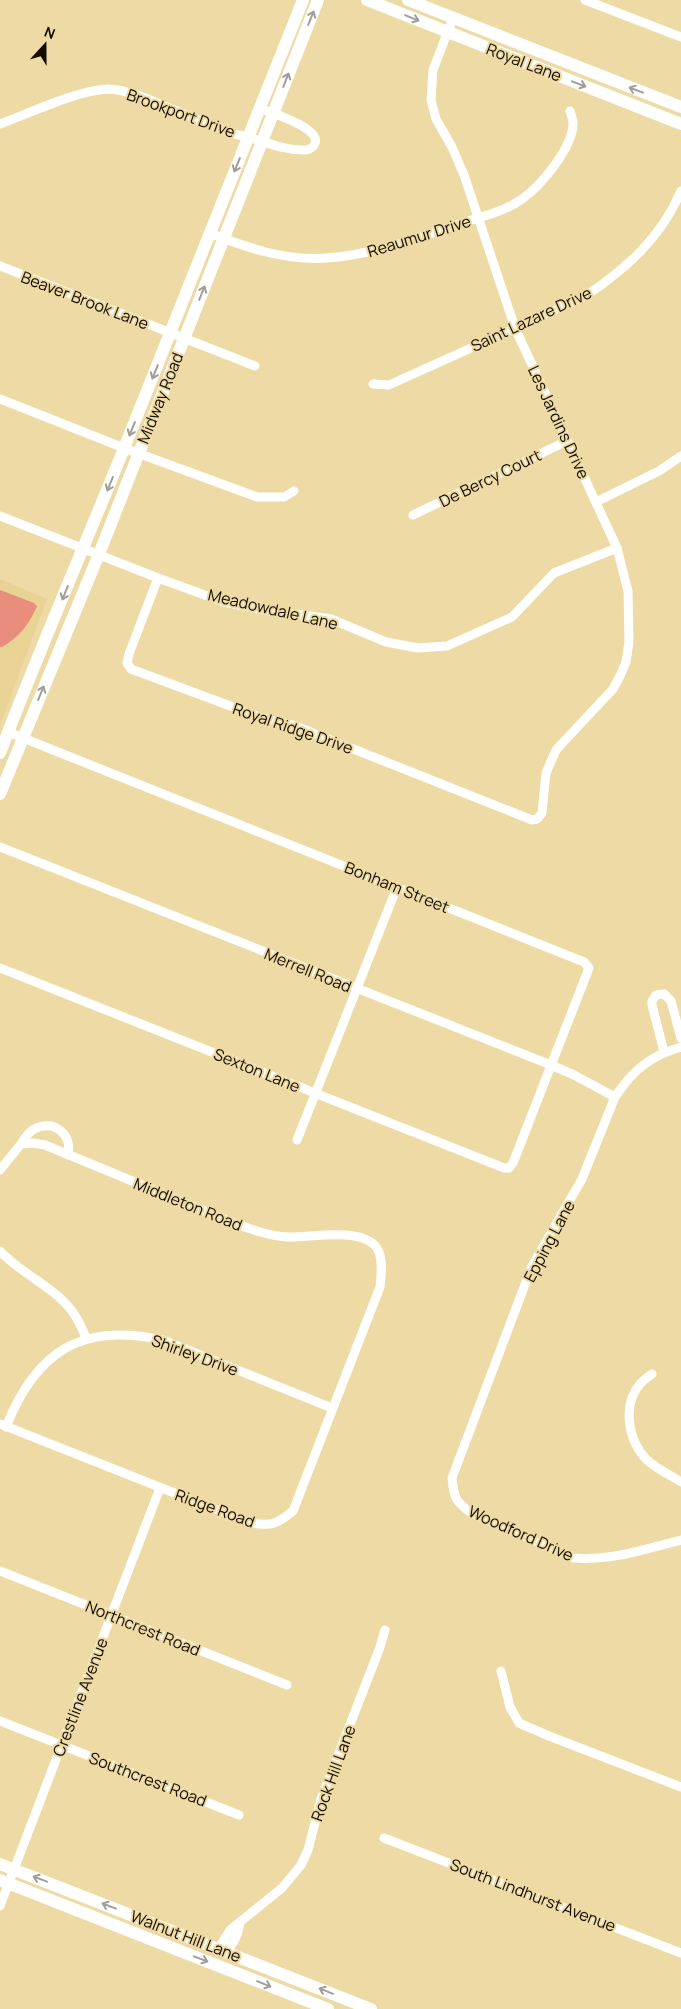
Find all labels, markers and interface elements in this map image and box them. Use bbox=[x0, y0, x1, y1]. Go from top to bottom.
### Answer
one-way arrow bbox=[306, 11, 316, 26]
one-way arrow bbox=[404, 14, 419, 23]
north arrow bbox=[20, 20, 70, 70]
text: N bbox=[42, 22, 58, 43]
street label: Royal Lane bbox=[483, 38, 565, 86]
one-way arrow bbox=[282, 73, 292, 88]
one-way arrow bbox=[571, 80, 587, 89]
street label: Brookport Drive bbox=[124, 83, 238, 143]
one-way arrow bbox=[628, 84, 643, 93]
one-way arrow bbox=[231, 157, 241, 172]
street label: Reaumur Drive bbox=[365, 210, 473, 262]
street label: Beaver Brook Lane bbox=[18, 266, 152, 334]
street label: Saint Lazare Drive bbox=[467, 281, 595, 357]
one-way arrow bbox=[198, 286, 207, 301]
street label: Midway Road bbox=[132, 349, 188, 447]
street label: Les Jardins Drive bbox=[523, 362, 595, 482]
one-way arrow bbox=[149, 364, 158, 379]
one-way arrow bbox=[127, 421, 136, 436]
street label: De Bercy Court bbox=[435, 444, 545, 512]
one-way arrow bbox=[104, 476, 114, 491]
street label: Meadowdale Lane bbox=[206, 583, 340, 635]
one-way arrow bbox=[60, 585, 70, 600]
one-way arrow bbox=[36, 686, 46, 701]
street label: Royal Ridge Drive bbox=[230, 697, 356, 759]
street label: Bonham Street bbox=[341, 856, 453, 918]
street label: Merrell Road bbox=[261, 943, 355, 997]
street label: Sexton Lane bbox=[210, 1043, 304, 1097]
street label: Middleton Road bbox=[130, 1172, 246, 1236]
street label: Epping Lane bbox=[518, 1196, 580, 1286]
street label: Shirley Drive bbox=[149, 1329, 241, 1381]
street label: Ridge Road bbox=[172, 1483, 258, 1533]
street label: Woodford Drive bbox=[465, 1500, 577, 1566]
street label: Northcrest Road bbox=[82, 1595, 204, 1661]
street label: Crestline Avenue bbox=[47, 1634, 113, 1760]
street label: Rock Hill Lane bbox=[305, 1722, 361, 1824]
street label: Southcrest Road bbox=[86, 1746, 210, 1812]
street label: South Lindhurst Avenue bbox=[447, 1853, 619, 1937]
one-way arrow bbox=[33, 1874, 48, 1883]
one-way arrow bbox=[102, 1901, 117, 1910]
street label: Walnut Hill Lane bbox=[128, 1905, 244, 1967]
one-way arrow bbox=[192, 1955, 208, 1964]
one-way arrow bbox=[256, 1980, 271, 1989]
one-way arrow bbox=[318, 1986, 334, 1995]

